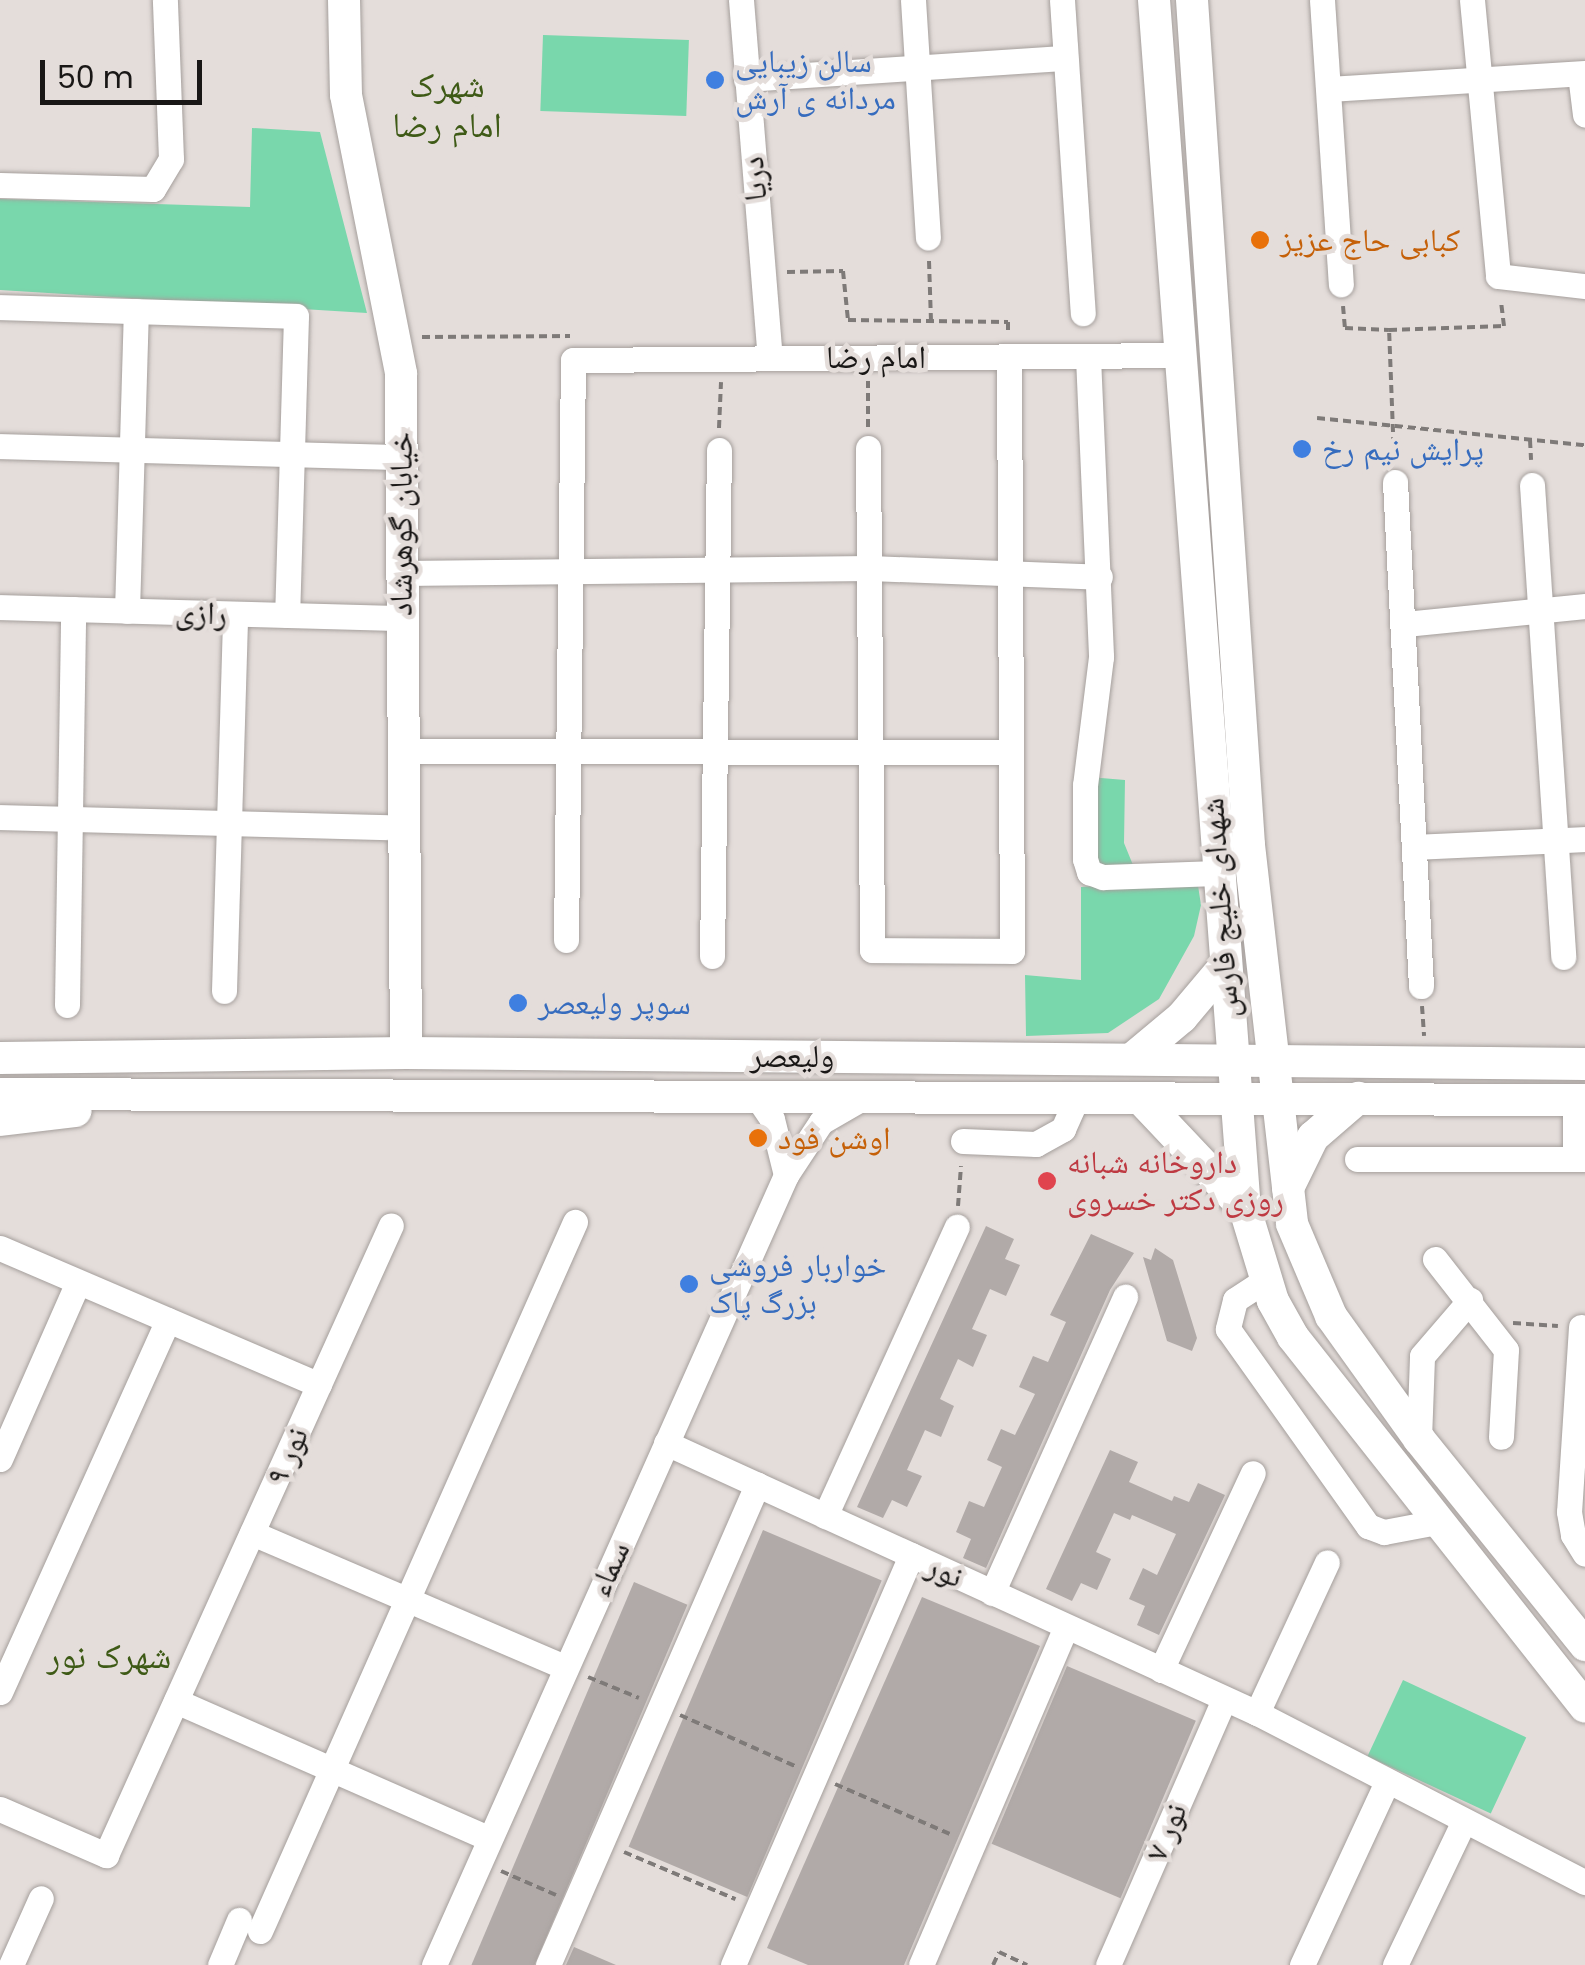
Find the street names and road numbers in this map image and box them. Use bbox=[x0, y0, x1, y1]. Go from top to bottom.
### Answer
street label: دریا bbox=[733, 155, 775, 203]
street label: امام رضا bbox=[826, 338, 926, 376]
street label: خیابان گوهرشاد bbox=[382, 432, 420, 616]
street label: رازی bbox=[174, 593, 228, 633]
street label: شهدای خلیج فارس bbox=[1193, 797, 1247, 1019]
street label: ولیعصر bbox=[750, 1037, 834, 1075]
street label: نور ۹ bbox=[257, 1421, 317, 1491]
street label: سماء bbox=[580, 1535, 638, 1603]
street label: نور bbox=[921, 1546, 969, 1596]
street label: نور ۷ bbox=[1137, 1797, 1195, 1867]

